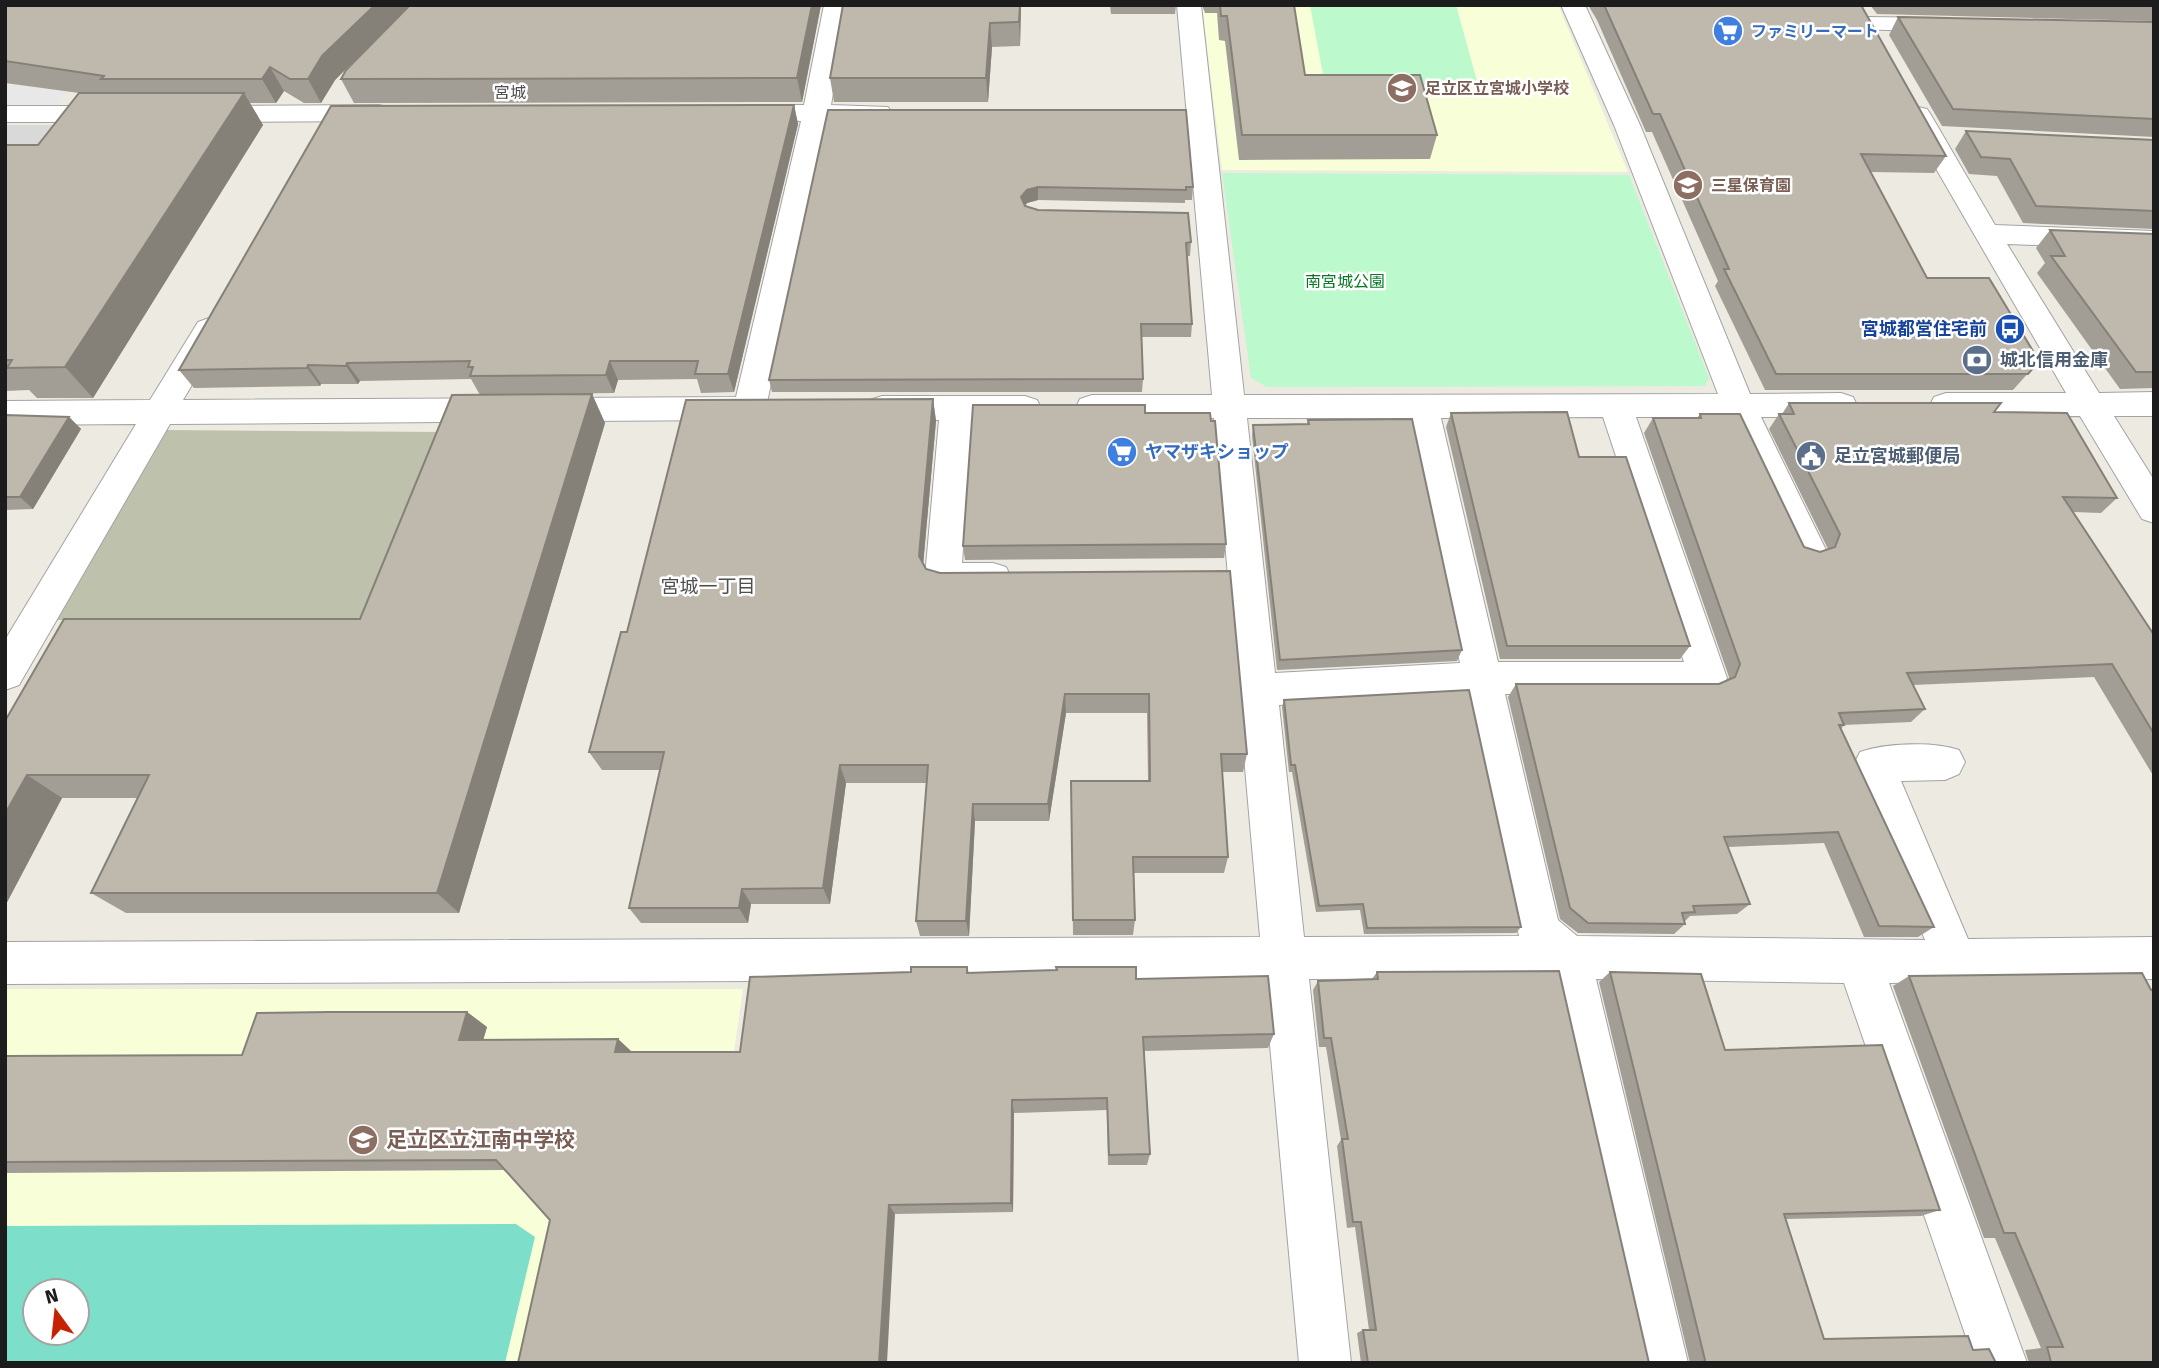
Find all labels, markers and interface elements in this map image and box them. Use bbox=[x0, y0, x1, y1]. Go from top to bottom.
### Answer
supermarket icon: ファミリーマート bbox=[1711, 14, 1745, 48]
place label: ファミリーマート bbox=[1751, 22, 1879, 41]
school or university icon: 足立区立宮城小学校 bbox=[1385, 71, 1419, 105]
place label: 足立区立宮城小学校 bbox=[1425, 79, 1569, 98]
district label: 宮城 bbox=[494, 83, 526, 102]
school or university icon: 三星保育園 bbox=[1671, 168, 1705, 202]
place label: 三星保育園 bbox=[1711, 176, 1791, 195]
park label: 南宮城公園 bbox=[1305, 272, 1385, 291]
bus stop icon: 宮城都営住宅前 bbox=[1993, 312, 2027, 346]
place label: 宮城都営住宅前 bbox=[1861, 318, 1987, 340]
bank icon: 城北信用金庫 bbox=[1960, 343, 1994, 377]
place label: 城北信用金庫 bbox=[2000, 349, 2108, 371]
supermarket icon: ヤマザキショップ bbox=[1105, 435, 1139, 469]
public building icon: 足立宮城郵便局 bbox=[1794, 439, 1828, 473]
place label: ヤマザキショップ bbox=[1145, 441, 1289, 463]
place label: 足立宮城郵便局 bbox=[1834, 445, 1960, 467]
district label: 宮城一丁目 bbox=[660, 575, 756, 598]
school or university icon: 足立区立江南中学校 bbox=[346, 1123, 380, 1157]
place label: 足立区立江南中学校 bbox=[386, 1127, 575, 1153]
north arrow bbox=[21, 1277, 91, 1347]
text: N bbox=[43, 1283, 61, 1309]

